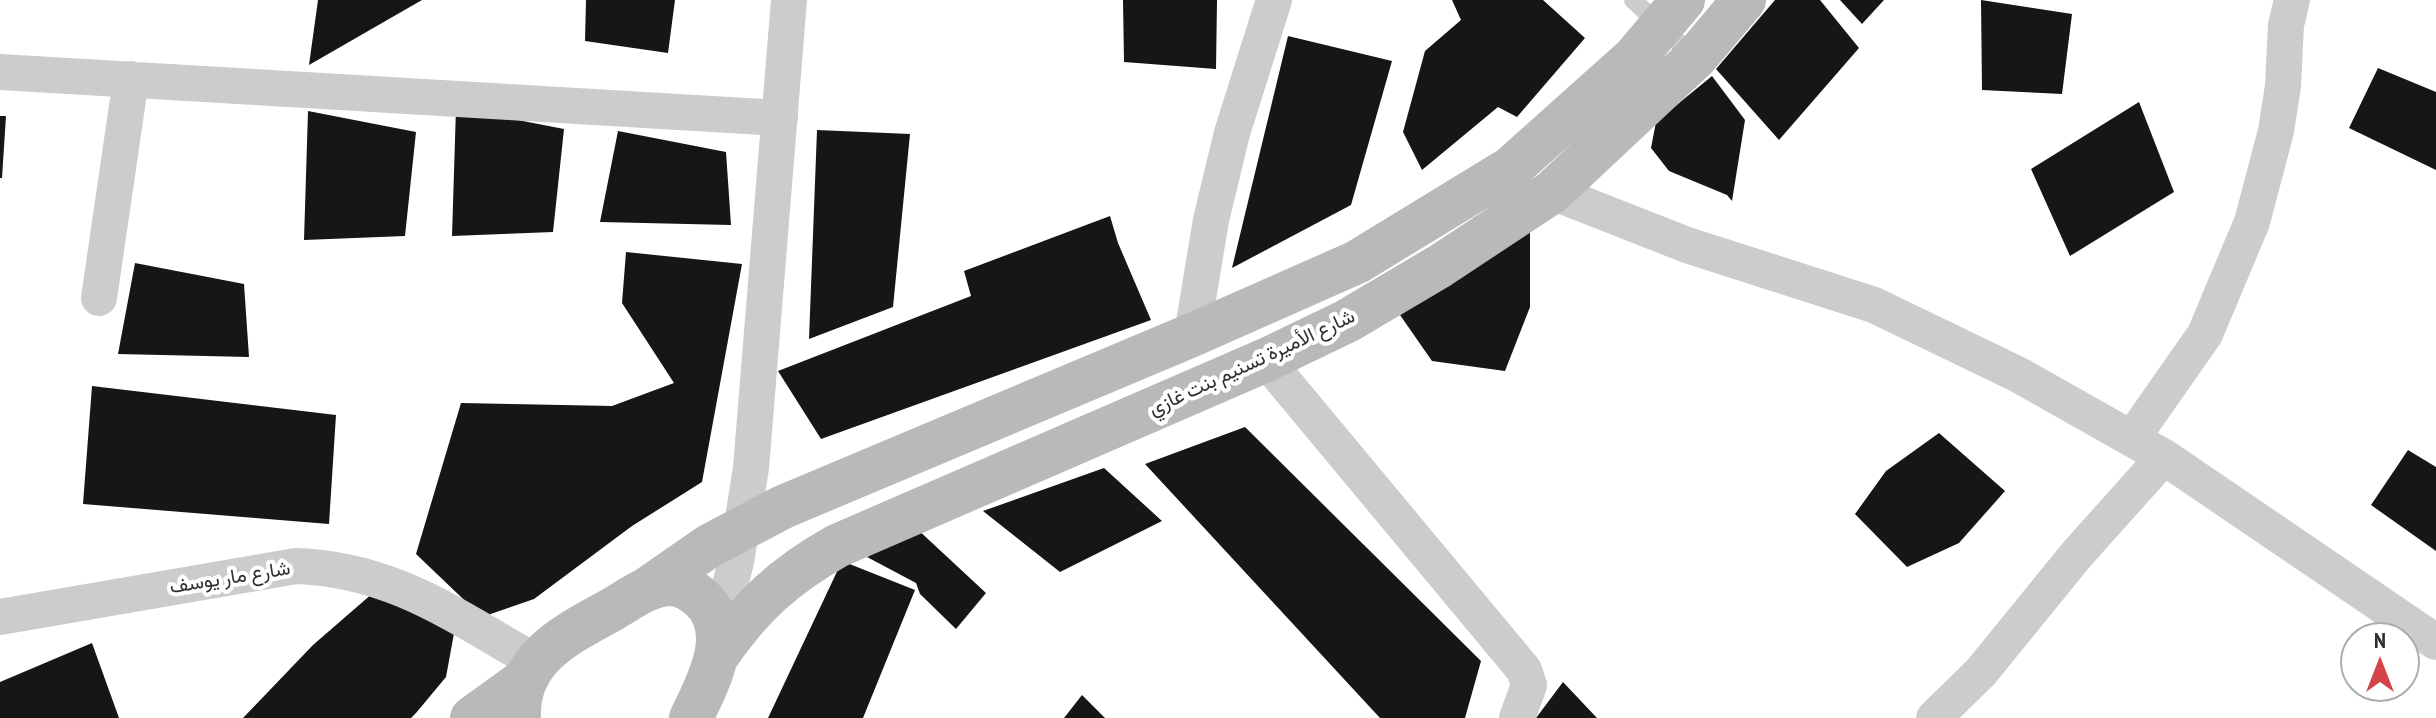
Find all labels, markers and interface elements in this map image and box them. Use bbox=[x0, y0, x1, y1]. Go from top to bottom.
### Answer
street label: شارع الأميرة تسنيم بنت غازي bbox=[1145, 305, 1359, 421]
street label: شارع مار يوسف bbox=[168, 557, 292, 599]
north arrow bbox=[2340, 622, 2420, 702]
text: N bbox=[2374, 626, 2386, 654]

